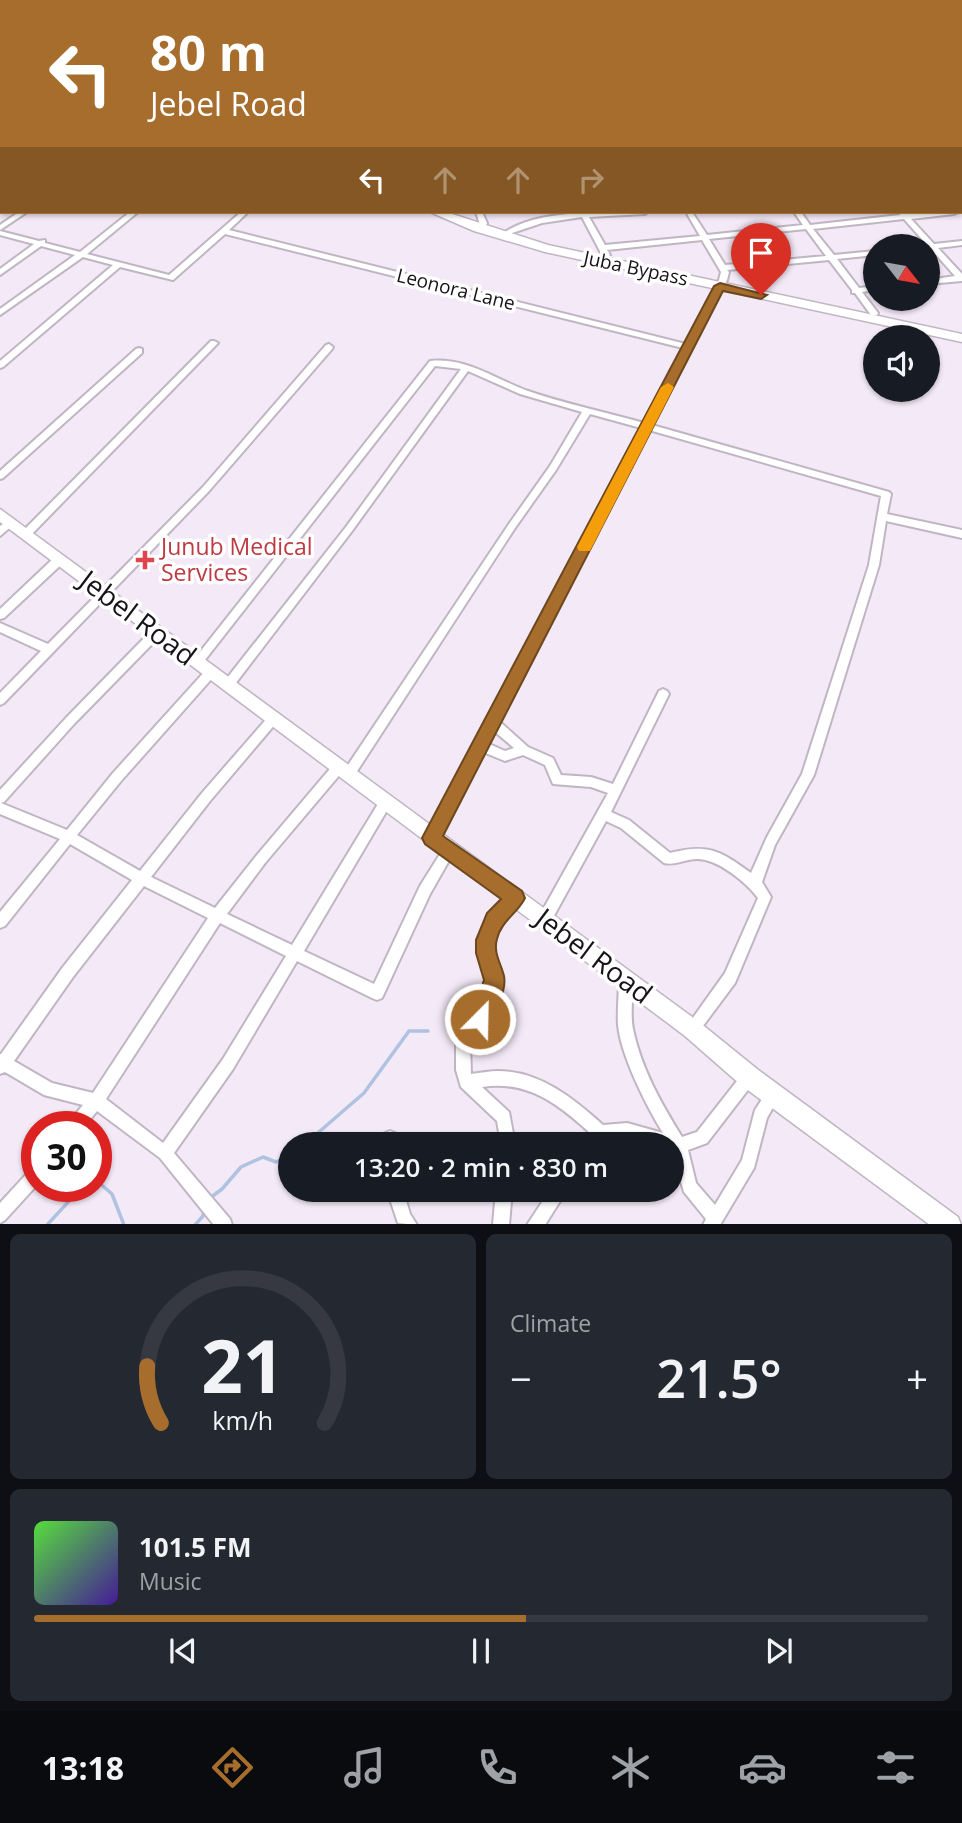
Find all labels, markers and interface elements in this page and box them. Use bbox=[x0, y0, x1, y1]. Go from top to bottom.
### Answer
text: 80 m bbox=[150, 19, 267, 85]
icon: left bbox=[35, 28, 126, 119]
text: Jebel Road bbox=[150, 82, 307, 125]
icon: left bbox=[353, 161, 391, 199]
icon: ahead bbox=[426, 161, 464, 199]
icon: ahead bbox=[499, 161, 537, 199]
icon: right bbox=[572, 161, 610, 199]
pin bbox=[731, 223, 791, 295]
icon: arrive bbox=[742, 234, 780, 272]
north arrow bbox=[863, 234, 940, 312]
map controls bbox=[863, 234, 940, 402]
street label: Juba Bypass bbox=[580, 244, 691, 292]
street label: Leonora Lane bbox=[394, 262, 518, 316]
button: sound bbox=[863, 325, 940, 402]
place label: Junub Medical Services bbox=[159, 530, 313, 588]
marker: Junub Medical Services bbox=[135, 550, 155, 570]
street label: Jebel Road bbox=[70, 559, 205, 674]
street label: Jebel Road bbox=[526, 897, 661, 1012]
position arrow bbox=[443, 982, 517, 1056]
speed limit sign: 30 bbox=[21, 1111, 112, 1202]
text: 13:20 · 2 min · 830 m bbox=[354, 1149, 608, 1185]
text: Climate bbox=[510, 1307, 591, 1339]
text: 21 bbox=[201, 1315, 285, 1414]
text: 21.5° bbox=[656, 1342, 782, 1413]
text: − bbox=[510, 1352, 532, 1404]
text: + bbox=[906, 1352, 928, 1404]
text: km/h bbox=[213, 1402, 273, 1436]
text: 101.5 FM bbox=[139, 1529, 251, 1565]
text: Music bbox=[139, 1565, 202, 1597]
icon: previous bbox=[164, 1632, 202, 1670]
icon: pause bbox=[462, 1632, 500, 1670]
icon: next bbox=[760, 1632, 798, 1670]
icon: directions bbox=[208, 1743, 257, 1792]
icon: music bbox=[340, 1743, 389, 1792]
icon: phone bbox=[473, 1743, 522, 1792]
icon: climate bbox=[606, 1743, 655, 1792]
icon: car bbox=[738, 1743, 787, 1792]
icon: filters bbox=[871, 1743, 920, 1792]
text: 13:18 bbox=[42, 1746, 124, 1789]

